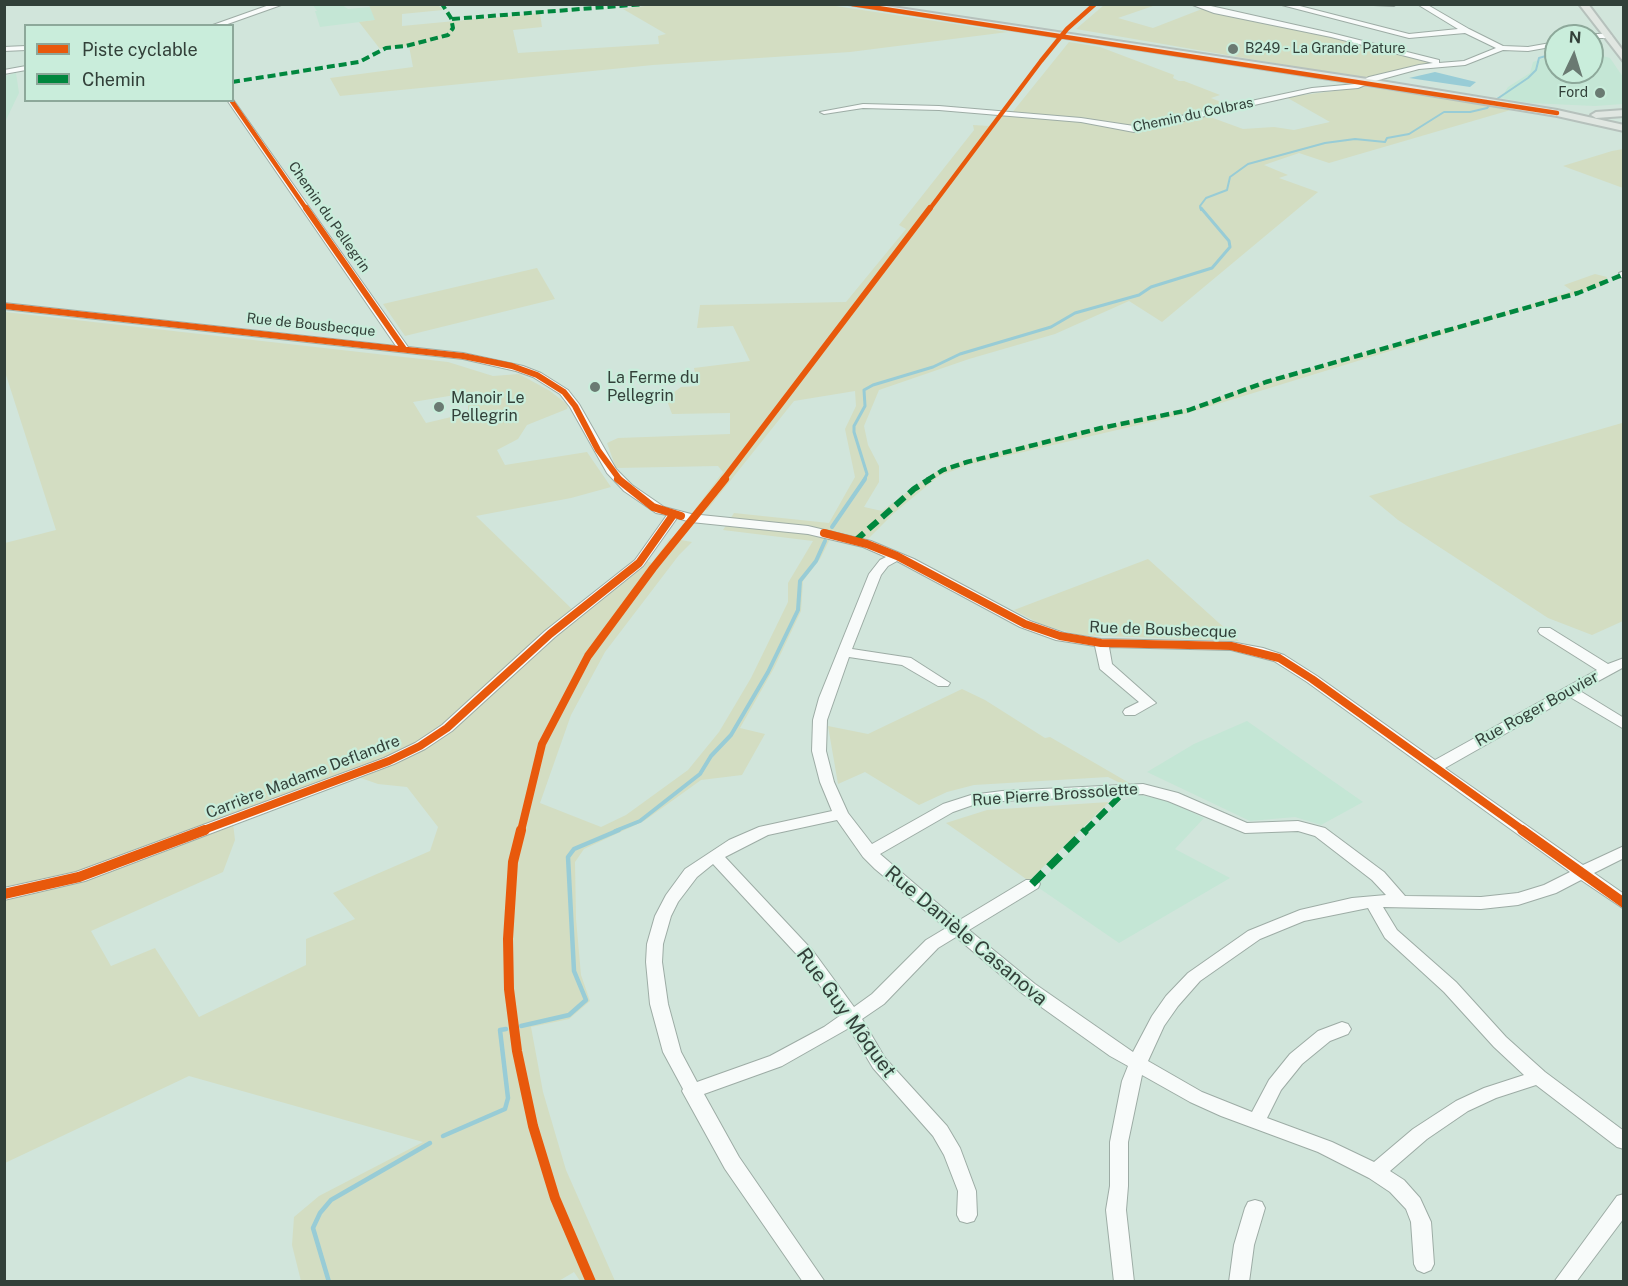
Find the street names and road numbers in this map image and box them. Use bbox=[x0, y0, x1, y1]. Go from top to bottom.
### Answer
street label: Chemin du Colbras bbox=[1131, 94, 1255, 136]
street label: Chemin du Pellegrin bbox=[285, 159, 373, 275]
street label: Rue de Bousbecque bbox=[246, 310, 376, 340]
street label: Rue de Bousbecque bbox=[1089, 618, 1237, 642]
street label: Rue Roger Bouvier bbox=[1472, 667, 1602, 751]
street label: Carrière Madame Deflandre bbox=[203, 731, 403, 823]
street label: Rue Pierre Brossolette bbox=[971, 780, 1139, 810]
street label: Rue Danièle Casanova bbox=[880, 861, 1052, 1011]
street label: Rue Guy Môquet bbox=[791, 944, 901, 1082]

